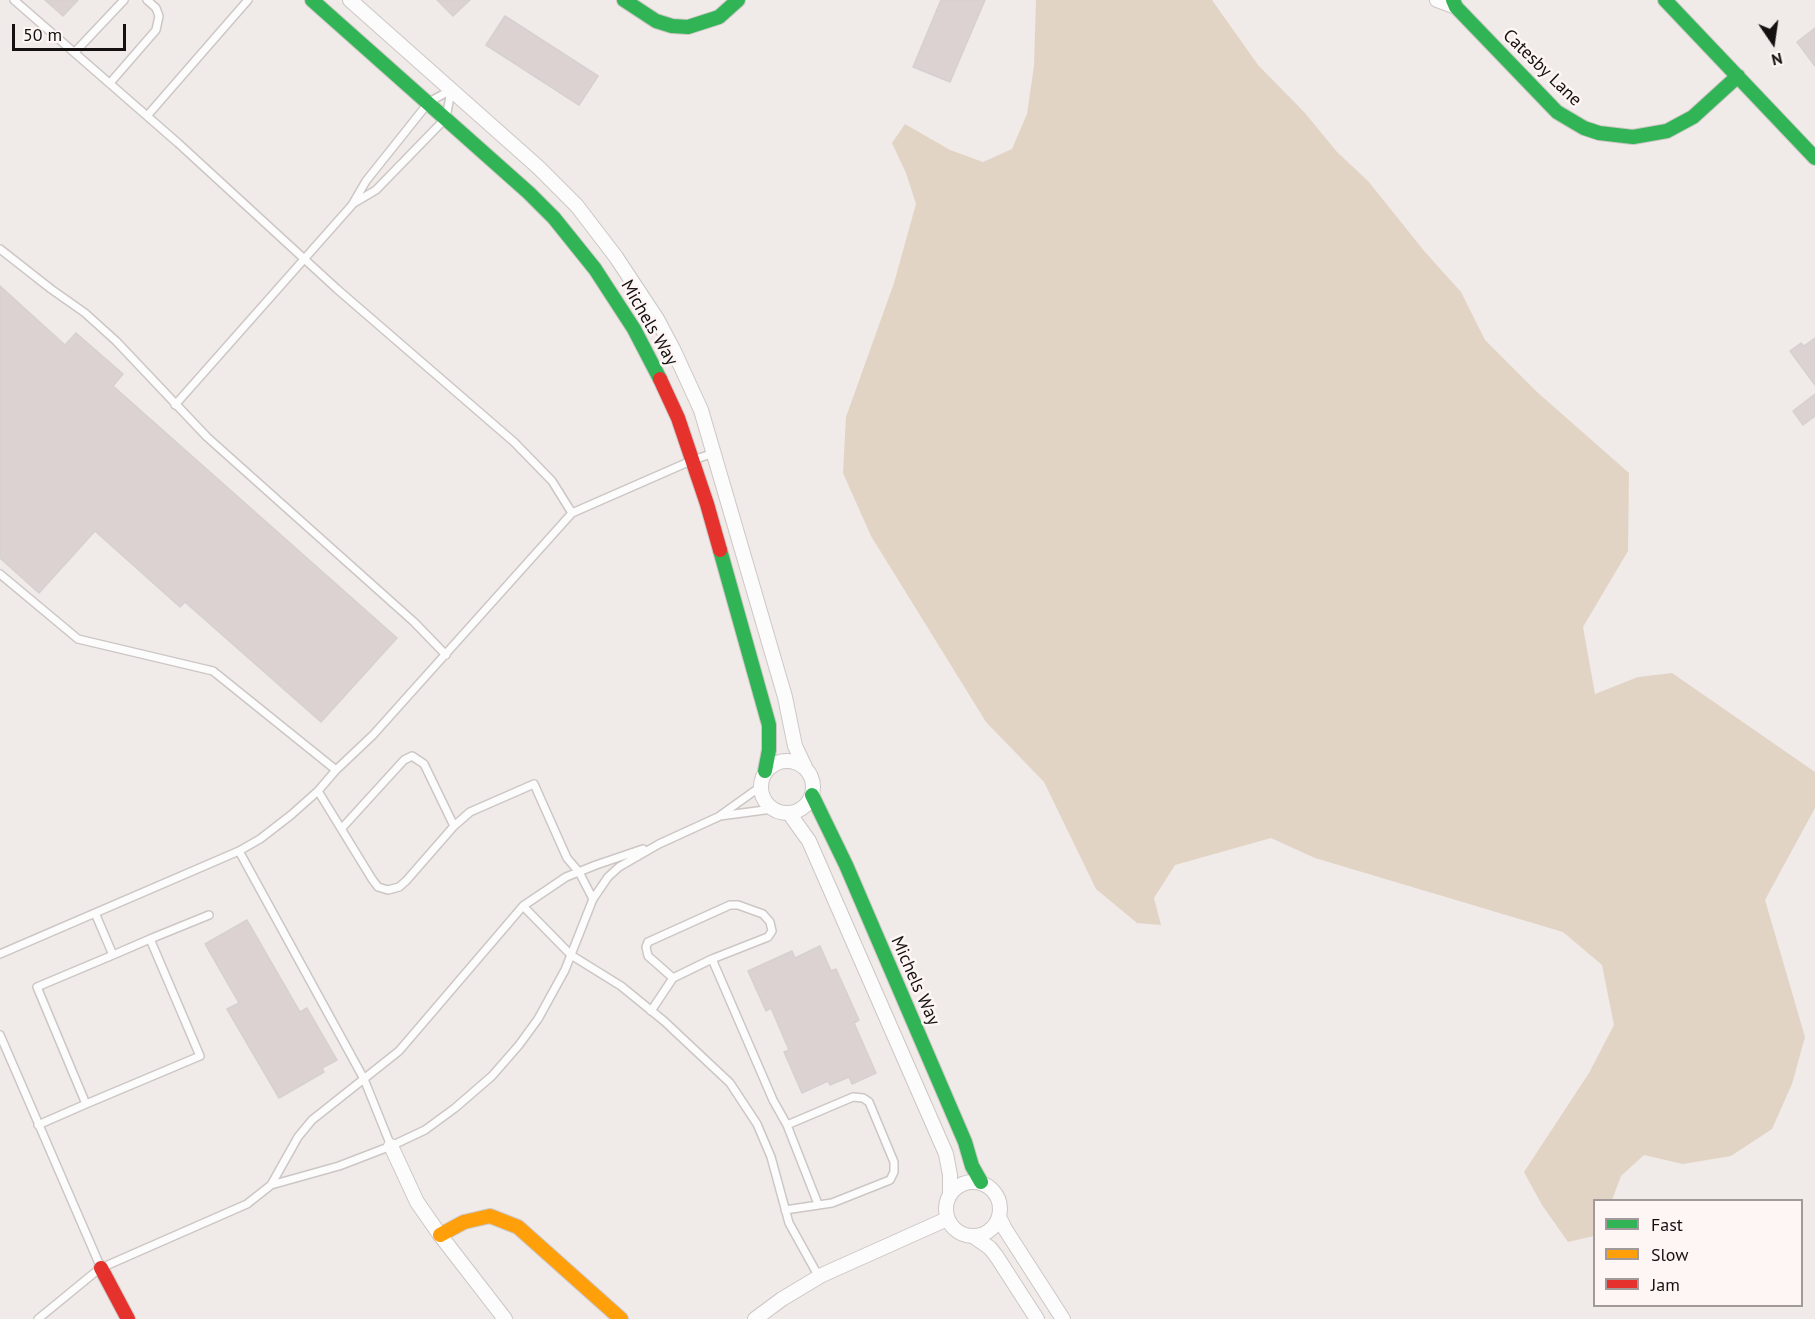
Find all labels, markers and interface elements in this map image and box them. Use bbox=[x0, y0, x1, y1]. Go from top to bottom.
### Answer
scale bar bbox=[15, 12, 129, 50]
north arrow bbox=[1743, 12, 1803, 72]
text: 50 m bbox=[23, 23, 62, 46]
street label: Catesby Lane bbox=[1498, 25, 1586, 111]
text: N bbox=[1770, 49, 1784, 70]
street label: Michels Way bbox=[616, 276, 682, 370]
street label: Michels Way bbox=[886, 933, 944, 1029]
legend bbox=[1593, 1199, 1803, 1307]
text: Fast bbox=[1651, 1213, 1683, 1236]
text: Slow bbox=[1651, 1243, 1689, 1266]
text: Jam bbox=[1651, 1273, 1680, 1296]

